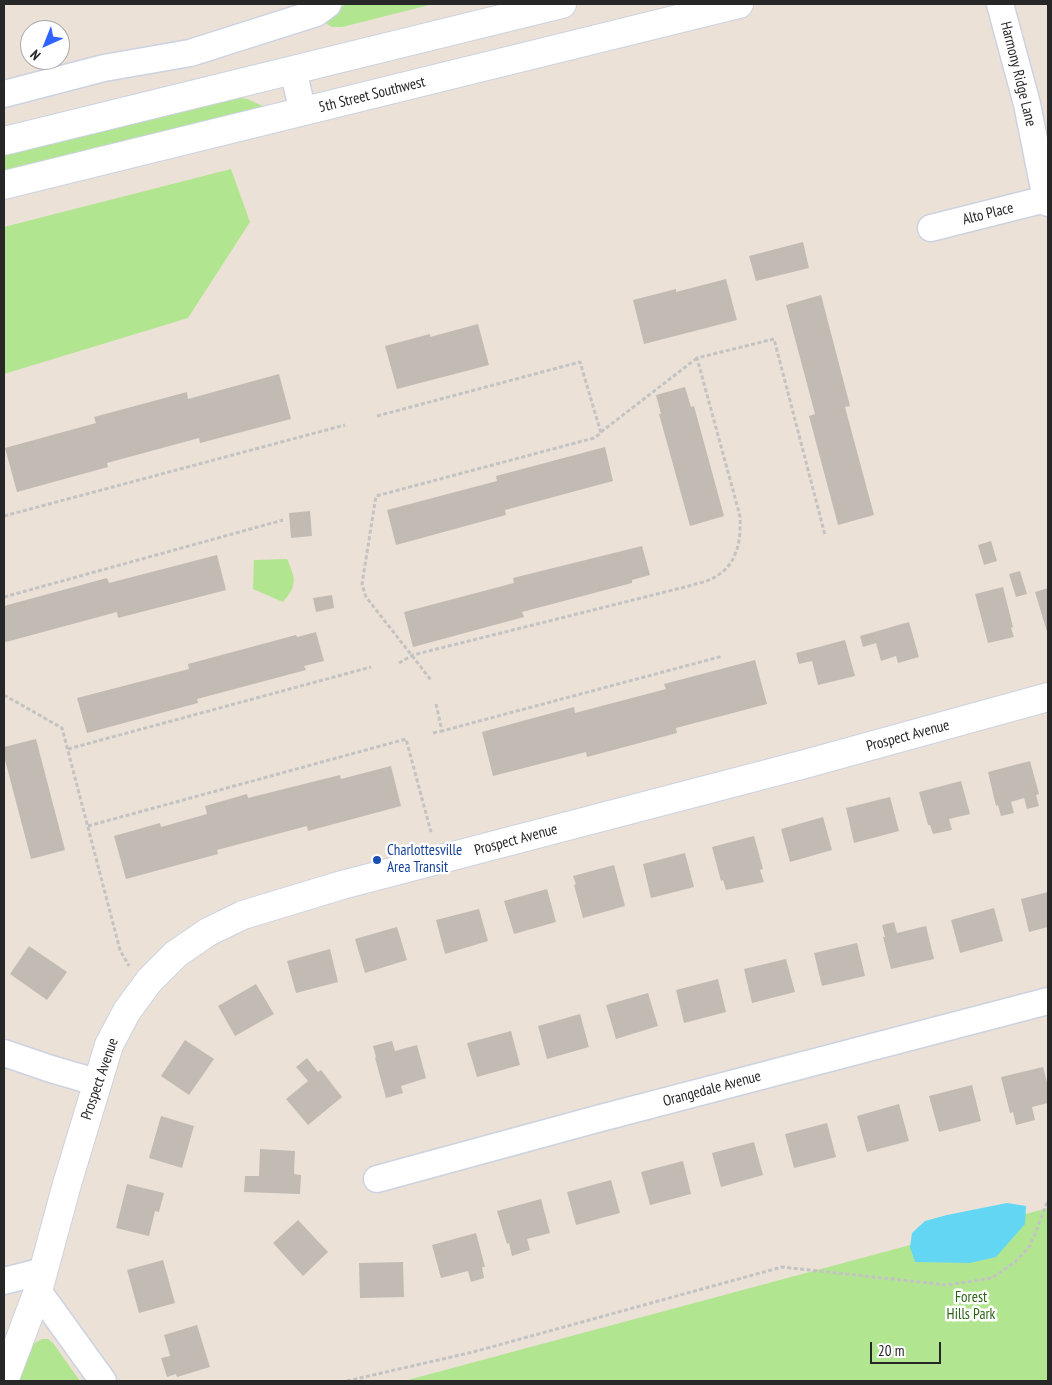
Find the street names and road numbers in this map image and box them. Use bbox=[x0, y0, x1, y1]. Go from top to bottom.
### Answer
street label: Harmony Ridge Lane bbox=[996, 20, 1040, 128]
street label: 5th Street Southwest bbox=[317, 73, 427, 117]
street label: Alto Place bbox=[961, 199, 1015, 229]
street label: Prospect Avenue bbox=[865, 716, 951, 756]
street label: Prospect Avenue bbox=[473, 820, 559, 860]
street label: Prospect Avenue bbox=[78, 1036, 122, 1122]
street label: Orangedale Avenue bbox=[661, 1067, 763, 1111]

